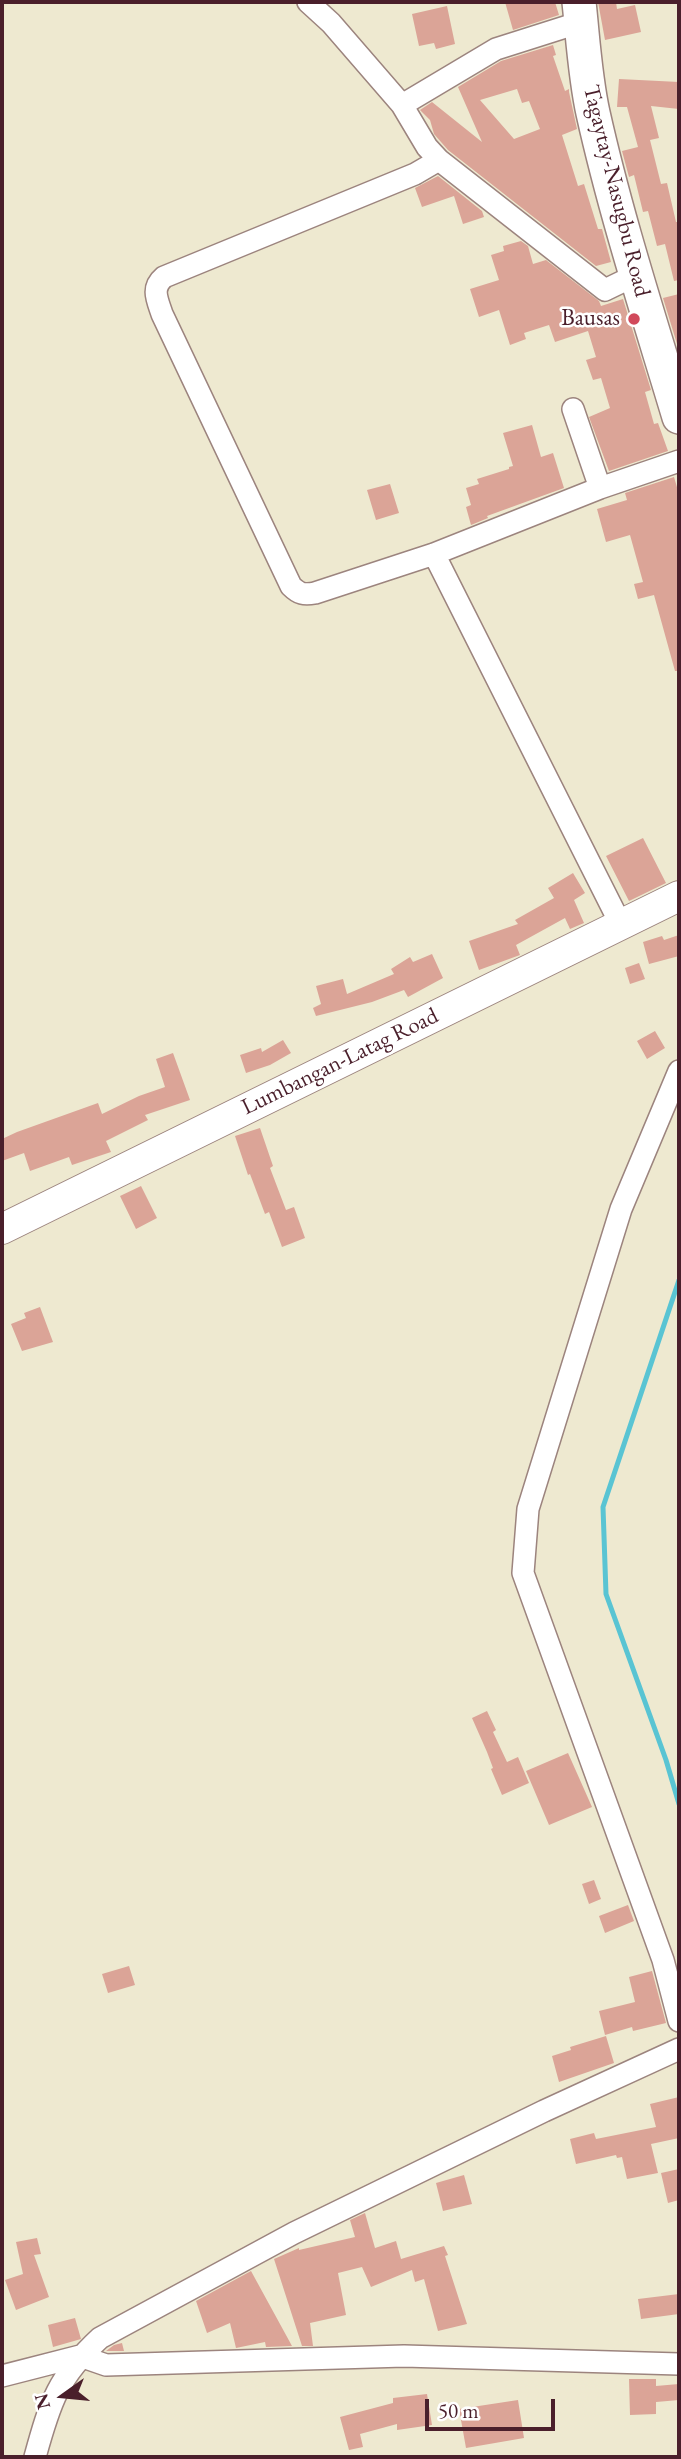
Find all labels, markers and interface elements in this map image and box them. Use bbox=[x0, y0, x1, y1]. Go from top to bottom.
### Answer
street label: Tagaytay-Nasugbu Road bbox=[576, 82, 656, 300]
place label: Bausas bbox=[561, 305, 620, 333]
marker: Bausas bbox=[626, 311, 642, 327]
street label: Lumbangan-Latag Road bbox=[237, 1002, 443, 1122]
north arrow bbox=[28, 2361, 98, 2431]
scale bar bbox=[429, 2386, 558, 2430]
text: N bbox=[28, 2391, 56, 2412]
text: 50 m bbox=[438, 2397, 479, 2424]

